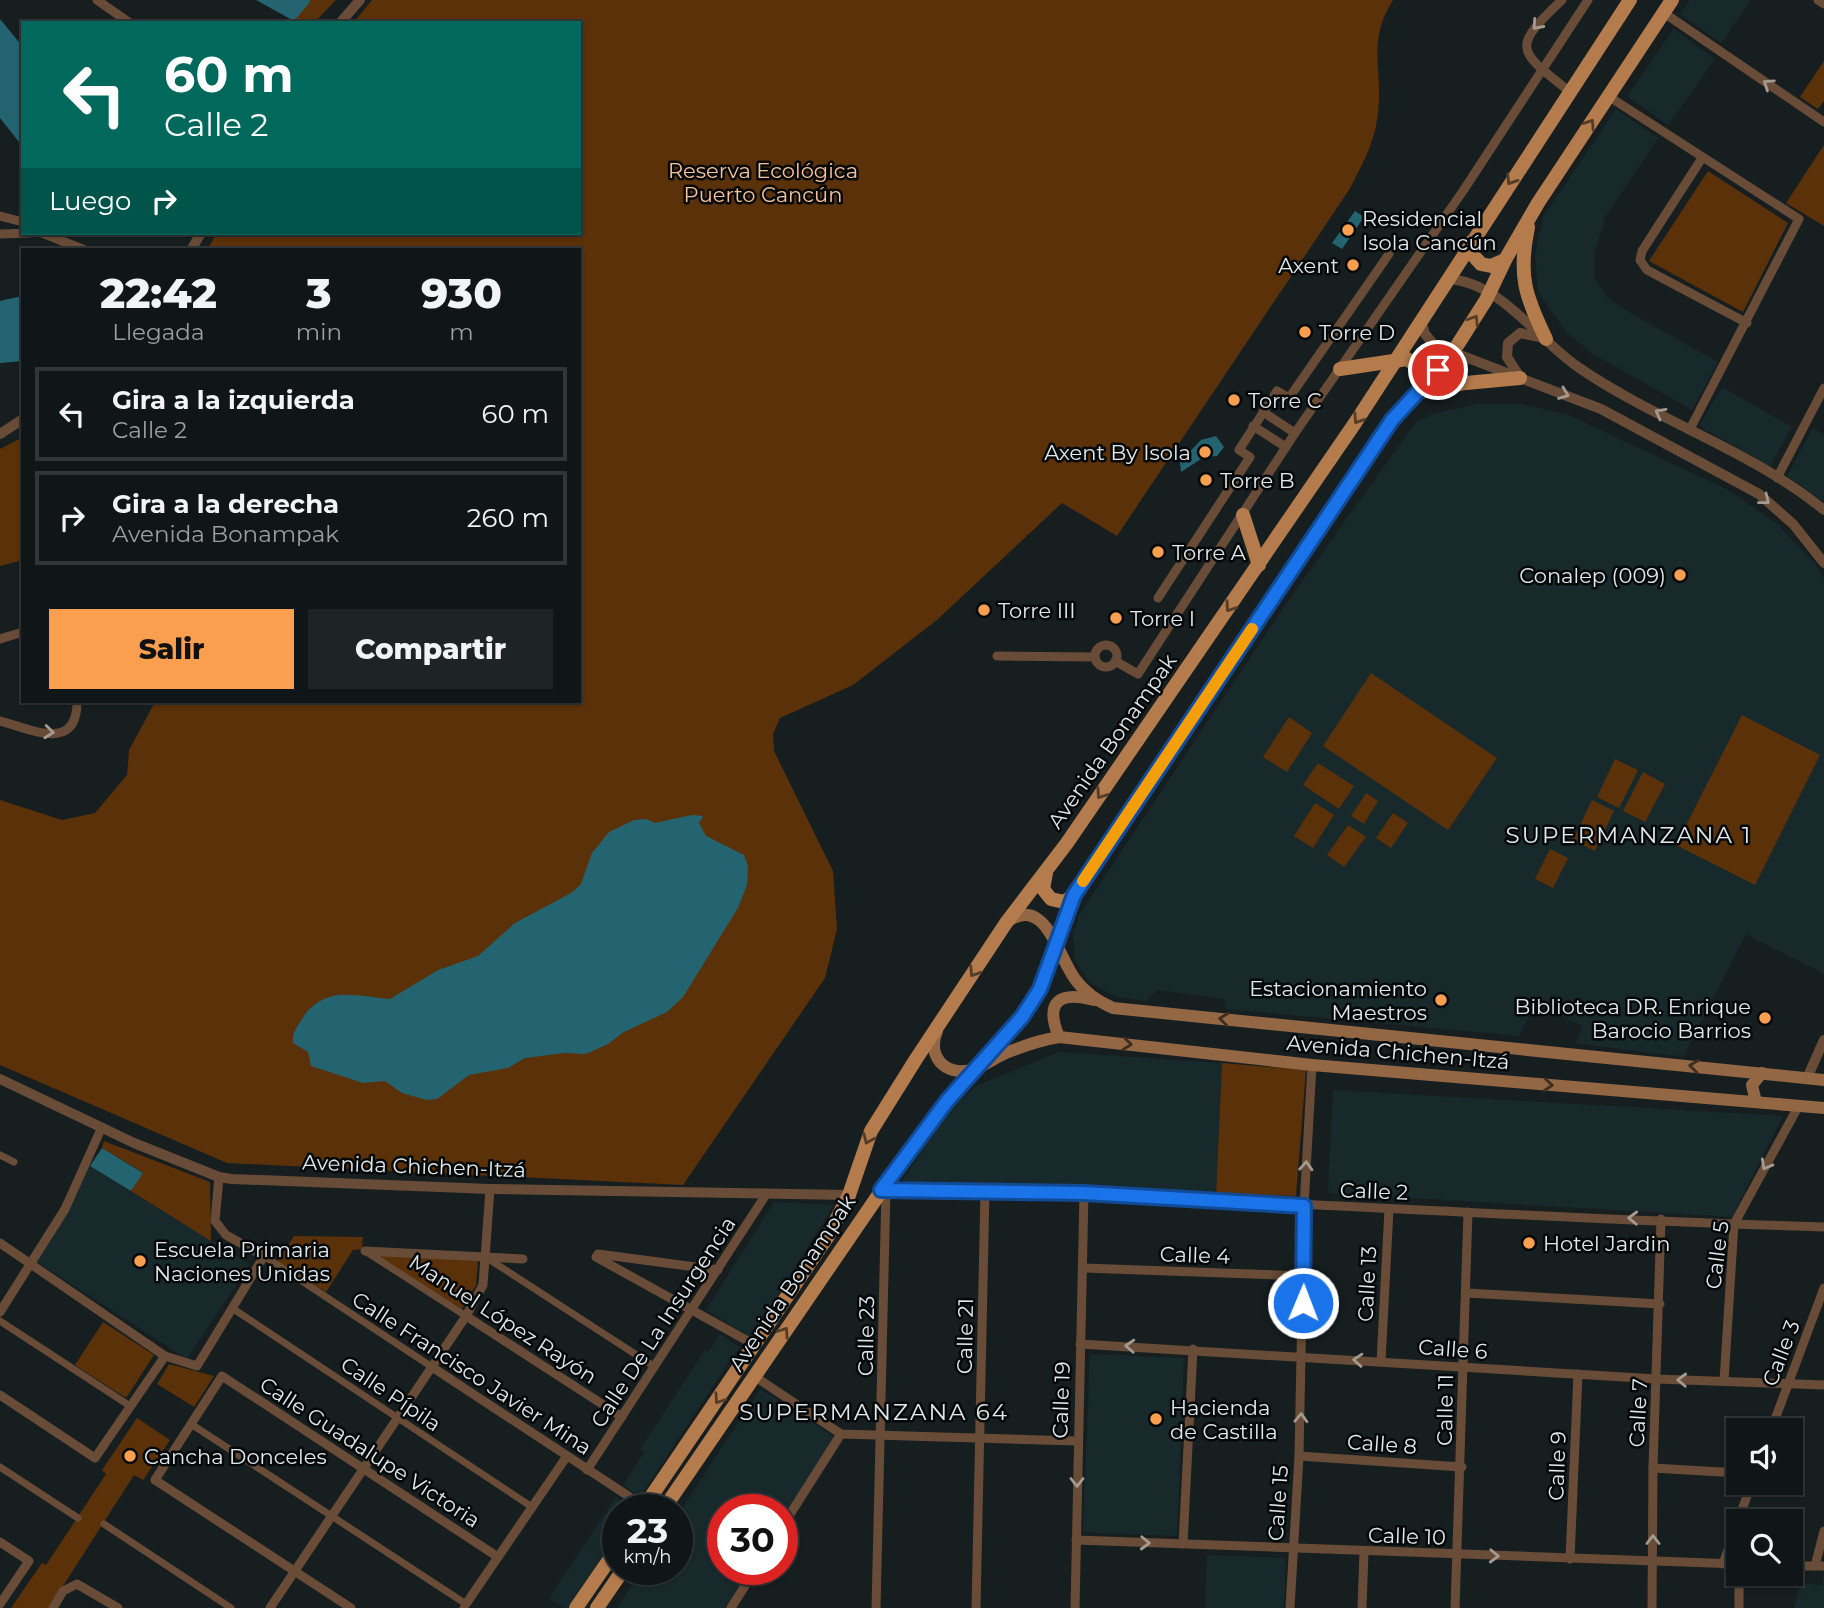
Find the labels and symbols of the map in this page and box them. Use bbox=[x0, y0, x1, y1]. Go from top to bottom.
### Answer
one-way arrow bbox=[1533, 17, 1545, 30]
one-way arrow bbox=[1763, 80, 1776, 92]
one-way arrow bbox=[1582, 119, 1595, 132]
park label: Reserva Ecológica Puerto Cancún bbox=[668, 158, 858, 207]
one-way arrow bbox=[1507, 172, 1520, 185]
place label: Residencial Isola Cancún bbox=[1362, 206, 1497, 255]
marker: Residencial Isola Cancún bbox=[1340, 222, 1356, 238]
place label: Axent bbox=[1278, 253, 1339, 278]
marker: Axent bbox=[1345, 257, 1361, 273]
one-way arrow bbox=[1466, 314, 1479, 327]
place label: Torre D bbox=[1319, 320, 1395, 345]
marker: Torre D bbox=[1297, 324, 1313, 340]
pin bbox=[1408, 340, 1468, 400]
one-way arrow bbox=[1557, 386, 1569, 400]
place label: Torre C bbox=[1248, 388, 1322, 413]
marker: Torre C bbox=[1226, 392, 1242, 408]
one-way arrow bbox=[1655, 408, 1667, 421]
one-way arrow bbox=[1353, 411, 1366, 424]
place label: Axent By Isola bbox=[1044, 440, 1191, 465]
marker: Axent By Isola bbox=[1197, 444, 1213, 460]
place label: Torre B bbox=[1220, 468, 1295, 493]
marker: Torre B bbox=[1198, 472, 1214, 488]
one-way arrow bbox=[1756, 492, 1769, 504]
place label: Torre A bbox=[1172, 540, 1247, 565]
marker: Torre A bbox=[1150, 544, 1166, 560]
place label: Conalep (009) bbox=[1519, 563, 1666, 588]
marker: Conalep (009) bbox=[1672, 567, 1688, 583]
place label: Torre III bbox=[998, 598, 1076, 623]
one-way arrow bbox=[1226, 599, 1238, 612]
marker: Torre III bbox=[976, 602, 992, 618]
place label: Torre I bbox=[1130, 606, 1195, 631]
marker: Torre I bbox=[1108, 610, 1124, 626]
street label: Avenida Bonampak bbox=[1042, 649, 1182, 833]
one-way arrow bbox=[44, 724, 55, 739]
one-way arrow bbox=[1097, 786, 1109, 799]
district label: SUPERMANZANA 1 bbox=[1506, 821, 1752, 849]
one-way arrow bbox=[970, 964, 982, 977]
place label: Estacionamiento Maestros bbox=[1249, 976, 1427, 1025]
marker: Estacionamiento Maestros bbox=[1433, 992, 1449, 1008]
place label: Biblioteca DR. Enrique Barocio Barrios bbox=[1515, 994, 1751, 1043]
marker: Biblioteca DR. Enrique Barocio Barrios bbox=[1757, 1010, 1773, 1026]
one-way arrow bbox=[1218, 1012, 1229, 1027]
street label: Avenida Chichen-Itzá bbox=[1285, 1030, 1511, 1074]
one-way arrow bbox=[1121, 1036, 1133, 1051]
one-way arrow bbox=[1688, 1059, 1699, 1074]
one-way arrow bbox=[1543, 1077, 1554, 1092]
one-way arrow bbox=[862, 1132, 876, 1145]
street label: Avenida Chichen-Itzá bbox=[302, 1150, 526, 1182]
one-way arrow bbox=[1761, 1158, 1774, 1171]
one-way arrow bbox=[1298, 1160, 1313, 1171]
street label: Calle 2 bbox=[1339, 1177, 1409, 1205]
street label: Avenida Bonampak bbox=[724, 1190, 861, 1376]
one-way arrow bbox=[1628, 1211, 1639, 1226]
street label: Calle De La Insurgencia bbox=[585, 1212, 741, 1432]
street label: Calle 5 bbox=[1700, 1219, 1734, 1291]
place label: Hotel Jardin bbox=[1543, 1231, 1670, 1256]
marker: Hotel Jardin bbox=[1521, 1235, 1537, 1251]
place label: Escuela Primaria Naciones Unidas bbox=[154, 1237, 330, 1286]
street label: Calle 4 bbox=[1159, 1241, 1231, 1269]
street label: Calle 13 bbox=[1353, 1245, 1381, 1323]
street label: Manuel López Rayón bbox=[405, 1249, 601, 1389]
marker: Escuela Primaria Naciones Unidas bbox=[132, 1253, 148, 1269]
position arrow bbox=[1266, 1266, 1340, 1340]
street label: Calle Francisco Javier Mina bbox=[348, 1286, 596, 1460]
street label: Calle 23 bbox=[853, 1296, 879, 1376]
street label: Calle 21 bbox=[952, 1298, 978, 1374]
street label: Calle 3 bbox=[1757, 1317, 1805, 1389]
one-way arrow bbox=[775, 1326, 788, 1339]
street label: Calle 6 bbox=[1418, 1334, 1489, 1364]
one-way arrow bbox=[1125, 1339, 1136, 1354]
street label: Calle Pípila bbox=[336, 1351, 446, 1437]
one-way arrow bbox=[1352, 1353, 1363, 1368]
street label: Calle 19 bbox=[1047, 1361, 1075, 1439]
street label: Calle Guadalupe Victoria bbox=[255, 1371, 485, 1533]
one-way arrow bbox=[1677, 1372, 1688, 1387]
street label: Calle 11 bbox=[1432, 1374, 1458, 1446]
street label: Calle 7 bbox=[1624, 1378, 1652, 1448]
one-way arrow bbox=[714, 1391, 727, 1404]
place label: Hacienda de Castilla bbox=[1170, 1395, 1278, 1444]
district label: SUPERMANZANA 64 bbox=[739, 1398, 1009, 1426]
marker: Hacienda de Castilla bbox=[1148, 1411, 1164, 1427]
one-way arrow bbox=[1293, 1412, 1308, 1423]
street label: Calle 8 bbox=[1346, 1429, 1418, 1459]
street label: Calle 9 bbox=[1543, 1431, 1571, 1501]
place label: Cancha Donceles bbox=[144, 1444, 327, 1469]
marker: Cancha Donceles bbox=[122, 1448, 138, 1464]
street label: Calle 15 bbox=[1263, 1464, 1293, 1542]
one-way arrow bbox=[1069, 1477, 1085, 1487]
speed limit sign: 30 bbox=[707, 1494, 798, 1585]
street label: Calle 10 bbox=[1368, 1522, 1446, 1550]
one-way arrow bbox=[1645, 1534, 1661, 1545]
one-way arrow bbox=[1139, 1535, 1150, 1550]
one-way arrow bbox=[1489, 1549, 1500, 1564]

